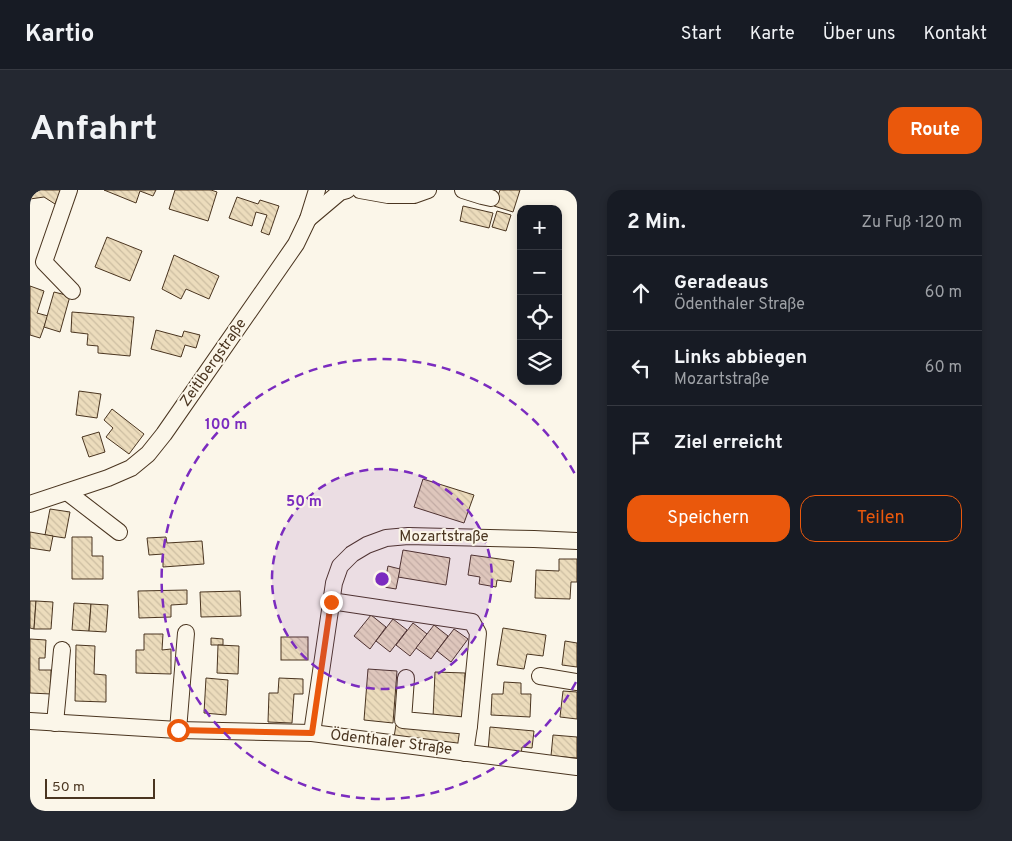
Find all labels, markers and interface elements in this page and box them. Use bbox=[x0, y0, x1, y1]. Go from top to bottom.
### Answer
text: Kartio bbox=[25, 20, 94, 50]
text: Start bbox=[681, 23, 722, 46]
text: Karte bbox=[750, 23, 795, 46]
text: Über uns bbox=[823, 23, 895, 46]
text: Kontakt bbox=[923, 23, 987, 46]
button: Route bbox=[888, 107, 982, 154]
text: Anfahrt bbox=[30, 108, 157, 152]
map controls bbox=[517, 205, 562, 385]
button: + bbox=[517, 205, 562, 250]
text: 2 Min. bbox=[627, 209, 686, 236]
text: Zu Fuß · 120 m bbox=[862, 213, 962, 233]
button: − bbox=[517, 250, 562, 295]
text: Geradeaus bbox=[674, 271, 769, 295]
icon: ahead bbox=[627, 279, 655, 307]
text: 60 m bbox=[925, 283, 962, 303]
button: locate bbox=[517, 295, 562, 340]
text: Ödenthaler Straße bbox=[674, 295, 805, 315]
street label: Zeitlbergstraße bbox=[177, 315, 251, 411]
button: layers bbox=[517, 340, 562, 385]
text: Links abbiegen bbox=[674, 346, 807, 370]
icon: left bbox=[627, 354, 655, 382]
text: 60 m bbox=[925, 358, 962, 378]
text: Mozartstraße bbox=[674, 370, 769, 390]
text: 100 m bbox=[205, 416, 247, 435]
icon: arrive bbox=[627, 429, 655, 457]
text: Ziel erreicht bbox=[674, 431, 783, 455]
text: 50 m bbox=[286, 493, 322, 512]
button: Speichern bbox=[627, 495, 790, 542]
button: Teilen bbox=[800, 495, 962, 542]
street label: Mozartstraße bbox=[399, 528, 489, 547]
centre of rings bbox=[373, 570, 391, 588]
route end bbox=[320, 591, 343, 614]
route start bbox=[167, 719, 190, 742]
street label: Ödenthaler Straße bbox=[329, 725, 453, 760]
scale bar bbox=[45, 776, 155, 799]
text: 50 m bbox=[52, 779, 85, 796]

